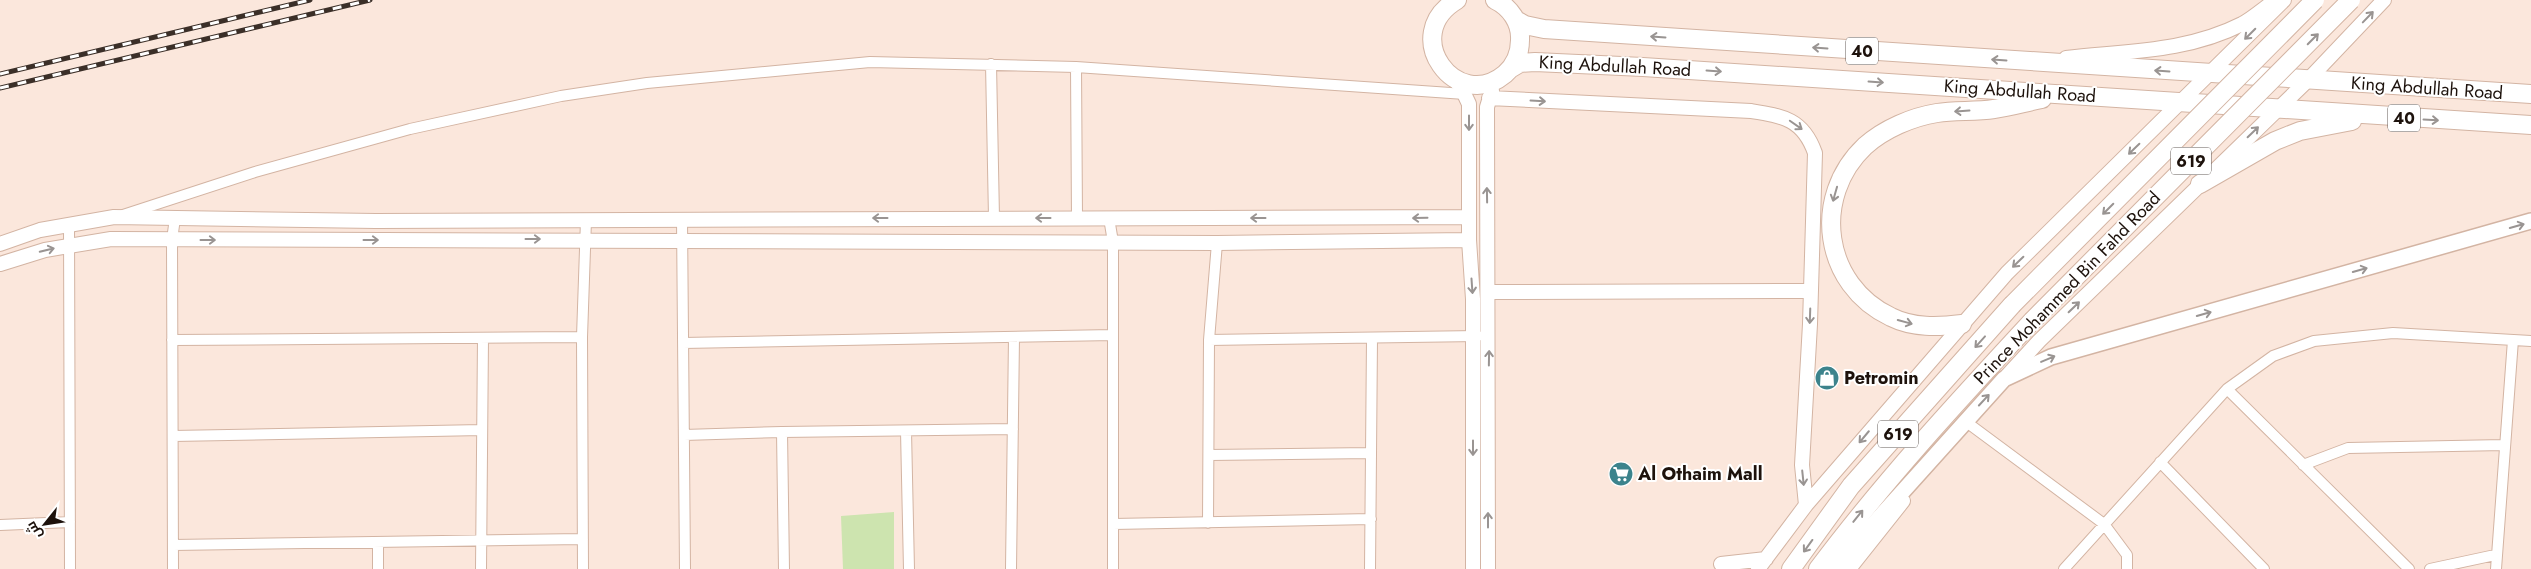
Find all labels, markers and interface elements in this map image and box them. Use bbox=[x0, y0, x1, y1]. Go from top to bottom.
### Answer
one-way arrow bbox=[2362, 11, 2374, 24]
one-way arrow bbox=[2244, 28, 2256, 40]
one-way arrow bbox=[1650, 32, 1666, 42]
one-way arrow bbox=[2307, 32, 2319, 45]
road number: 40 bbox=[1846, 37, 1878, 64]
one-way arrow bbox=[1812, 43, 1828, 52]
street label: King Abdullah Road bbox=[1538, 49, 1692, 83]
one-way arrow bbox=[1992, 55, 2008, 64]
one-way arrow bbox=[2154, 66, 2170, 75]
one-way arrow bbox=[1706, 67, 1722, 76]
street label: King Abdullah Road bbox=[2350, 70, 2504, 106]
street label: King Abdullah Road bbox=[1943, 73, 2097, 109]
one-way arrow bbox=[1868, 77, 1884, 86]
one-way arrow bbox=[1530, 96, 1546, 105]
road number: 40 bbox=[2388, 105, 2420, 132]
one-way arrow bbox=[1955, 107, 1971, 116]
one-way arrow bbox=[1464, 114, 1474, 131]
one-way arrow bbox=[2422, 115, 2438, 124]
one-way arrow bbox=[1789, 120, 1803, 130]
one-way arrow bbox=[2246, 126, 2259, 138]
one-way arrow bbox=[2128, 143, 2140, 155]
road number: 619 bbox=[2171, 148, 2211, 175]
one-way arrow bbox=[1830, 186, 1840, 202]
street label: Prince Mohammed Bin Fahd Road bbox=[1968, 186, 2166, 390]
one-way arrow bbox=[1483, 188, 1492, 204]
one-way arrow bbox=[2102, 202, 2114, 215]
one-way arrow bbox=[872, 213, 888, 223]
one-way arrow bbox=[1035, 213, 1051, 223]
one-way arrow bbox=[1250, 213, 1266, 223]
one-way arrow bbox=[1412, 213, 1428, 223]
one-way arrow bbox=[2508, 220, 2524, 230]
one-way arrow bbox=[524, 234, 541, 244]
one-way arrow bbox=[200, 235, 216, 245]
one-way arrow bbox=[362, 235, 378, 245]
one-way arrow bbox=[38, 245, 54, 254]
one-way arrow bbox=[2012, 256, 2024, 268]
one-way arrow bbox=[2352, 264, 2368, 274]
one-way arrow bbox=[1468, 277, 1477, 293]
one-way arrow bbox=[2068, 301, 2080, 313]
one-way arrow bbox=[1805, 308, 1815, 324]
one-way arrow bbox=[2195, 309, 2211, 318]
one-way arrow bbox=[1897, 317, 1913, 327]
one-way arrow bbox=[1974, 335, 1986, 348]
one-way arrow bbox=[1484, 350, 1494, 366]
one-way arrow bbox=[2040, 354, 2055, 363]
shop icon: Petromin bbox=[1814, 365, 1840, 391]
place label: Petromin bbox=[1844, 365, 1919, 391]
one-way arrow bbox=[1978, 394, 1990, 407]
road number: 619 bbox=[1878, 420, 1918, 448]
one-way arrow bbox=[1858, 430, 1870, 443]
one-way arrow bbox=[1468, 440, 1478, 456]
supermarket icon: Al Othaim Mall bbox=[1608, 461, 1634, 487]
place label: Al Othaim Mall bbox=[1637, 461, 1763, 487]
one-way arrow bbox=[1799, 470, 1808, 486]
north arrow bbox=[20, 499, 70, 549]
one-way arrow bbox=[1853, 510, 1864, 523]
one-way arrow bbox=[1483, 513, 1493, 529]
text: ش bbox=[21, 518, 47, 543]
one-way arrow bbox=[1802, 539, 1813, 552]

